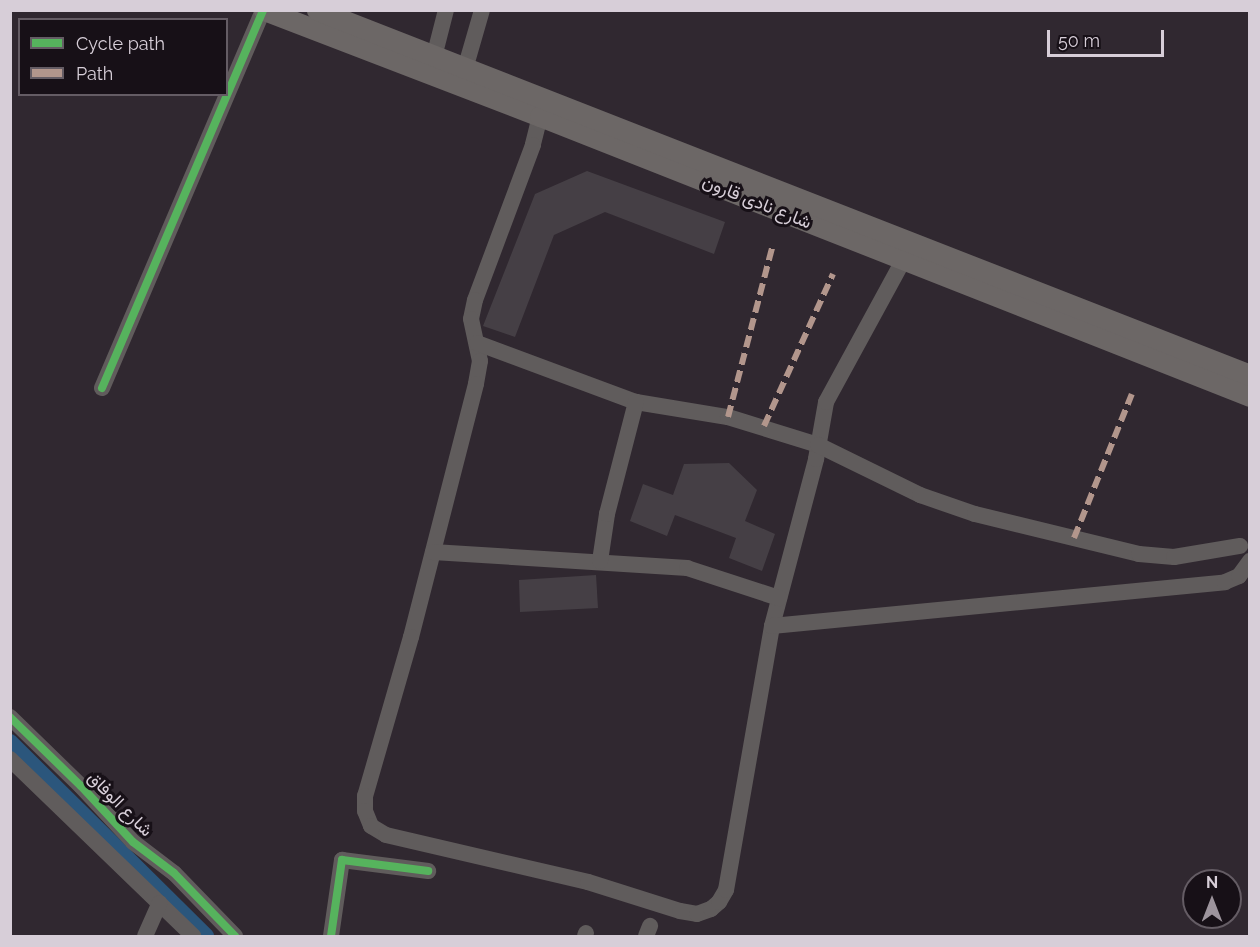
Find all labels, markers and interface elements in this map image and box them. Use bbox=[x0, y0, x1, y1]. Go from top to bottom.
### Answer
legend bbox=[18, 18, 228, 96]
scale bar bbox=[1050, 18, 1167, 56]
text: 50 m bbox=[1058, 30, 1100, 51]
text: Cycle path bbox=[76, 33, 165, 54]
text: Path bbox=[76, 63, 113, 84]
street label: شارع نادى قارون bbox=[699, 170, 815, 234]
street label: شارع الوفاق bbox=[83, 767, 157, 841]
north arrow bbox=[1182, 869, 1242, 929]
text: N bbox=[1206, 873, 1218, 892]

